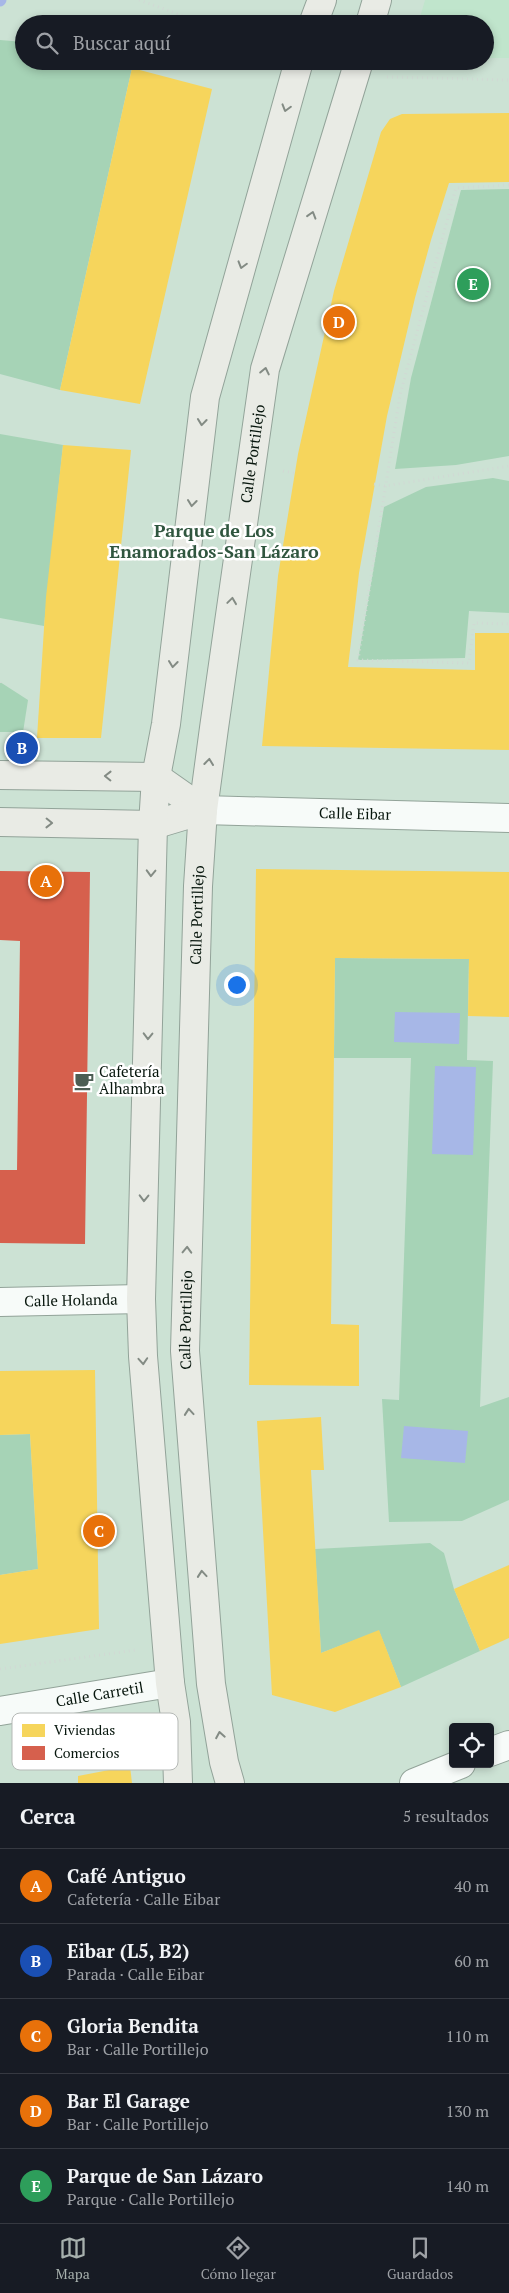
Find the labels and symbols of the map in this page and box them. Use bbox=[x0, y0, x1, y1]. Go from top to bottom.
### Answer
one-way arrow bbox=[282, 104, 292, 112]
one-way arrow bbox=[306, 212, 316, 220]
one-way arrow bbox=[237, 260, 248, 269]
pin: E bbox=[457, 265, 489, 303]
pin: D bbox=[323, 303, 355, 341]
one-way arrow bbox=[260, 366, 270, 375]
street label: Calle Portillejo bbox=[235, 403, 269, 504]
one-way arrow bbox=[197, 418, 208, 426]
one-way arrow bbox=[188, 499, 198, 507]
district label: Parque de Los Enamorados-San Lázaro bbox=[109, 518, 319, 563]
one-way arrow bbox=[226, 596, 237, 604]
one-way arrow bbox=[168, 661, 179, 669]
pin: B bbox=[6, 729, 38, 767]
one-way arrow bbox=[203, 757, 214, 765]
one-way arrow bbox=[103, 771, 111, 782]
street label: Calle Eibar bbox=[319, 802, 392, 824]
one-way arrow bbox=[45, 818, 53, 828]
pin: A bbox=[30, 862, 62, 900]
street label: Calle Portillejo bbox=[185, 865, 208, 965]
one-way arrow bbox=[146, 869, 157, 877]
your location bbox=[224, 972, 250, 998]
one-way arrow bbox=[142, 1032, 153, 1040]
place label: Cafetería Alhambra bbox=[99, 1061, 165, 1098]
cafe icon: Cafetería Alhambra bbox=[73, 1070, 95, 1092]
one-way arrow bbox=[139, 1194, 149, 1202]
one-way arrow bbox=[182, 1246, 193, 1254]
street label: Calle Portillejo bbox=[174, 1270, 196, 1370]
street label: Calle Holanda bbox=[24, 1288, 118, 1310]
one-way arrow bbox=[138, 1357, 149, 1365]
one-way arrow bbox=[184, 1408, 195, 1416]
pin: C bbox=[83, 1512, 115, 1550]
one-way arrow bbox=[197, 1570, 208, 1578]
street label: Calle Carretil bbox=[54, 1677, 145, 1711]
legend bbox=[12, 1713, 178, 1770]
text: Viviendas bbox=[54, 1720, 115, 1739]
one-way arrow bbox=[215, 1731, 225, 1740]
text: Comercios bbox=[54, 1743, 119, 1762]

